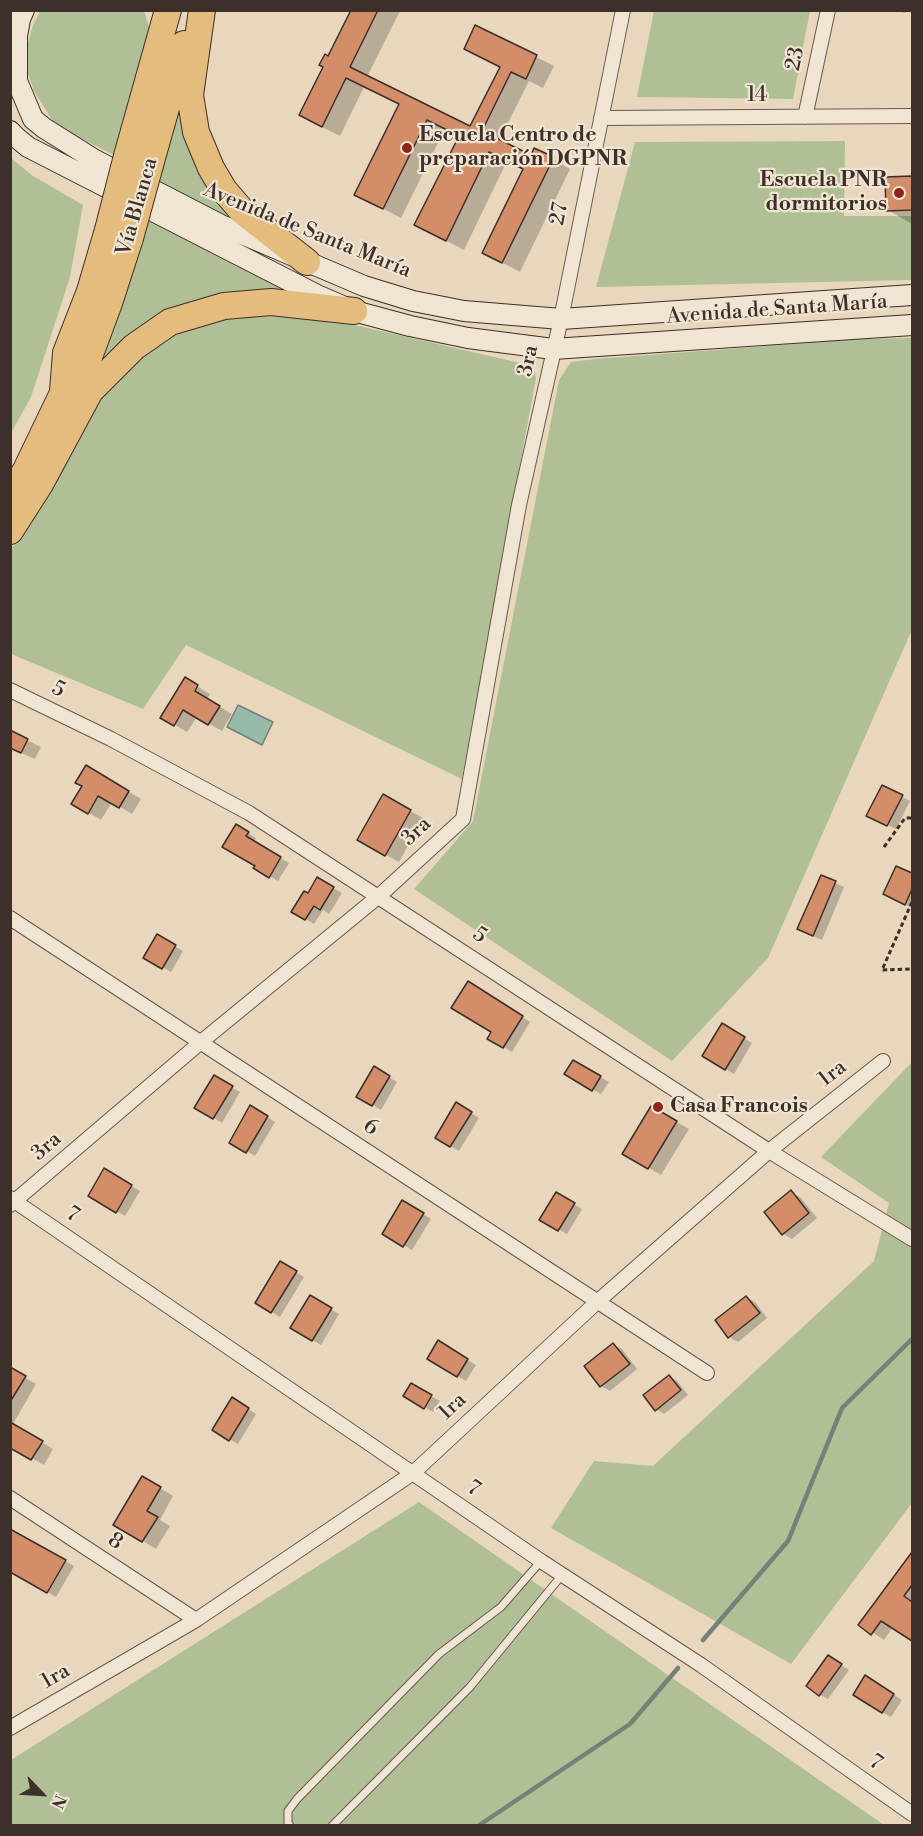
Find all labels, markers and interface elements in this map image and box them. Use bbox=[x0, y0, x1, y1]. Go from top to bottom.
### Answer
street label: 23 bbox=[781, 45, 811, 73]
street label: 14 bbox=[747, 83, 767, 109]
place label: Escuela Centro de preparación DGPNR bbox=[419, 123, 627, 173]
marker: Escuela Centro de preparación DGPNR bbox=[400, 141, 414, 155]
street label: Vía Blanca bbox=[112, 155, 164, 259]
place label: Escuela PNR dormitorios bbox=[760, 168, 887, 218]
street label: Avenida de Santa María bbox=[200, 178, 414, 284]
marker: Escuela PNR dormitorios bbox=[892, 186, 906, 200]
street label: 27 bbox=[545, 201, 575, 227]
street label: Avenida de Santa María bbox=[666, 290, 888, 330]
street label: 3ra bbox=[513, 343, 545, 379]
street label: 5 bbox=[47, 676, 69, 704]
street label: 3ra bbox=[397, 812, 437, 852]
street label: 5 bbox=[467, 922, 491, 950]
street label: 1ra bbox=[814, 1055, 852, 1093]
place label: Casa Francois bbox=[670, 1094, 808, 1120]
marker: Casa Francois bbox=[651, 1100, 665, 1114]
street label: 6 bbox=[358, 1114, 382, 1142]
street label: 3ra bbox=[27, 1127, 67, 1167]
street label: 7 bbox=[61, 1202, 83, 1228]
street label: 1ra bbox=[434, 1388, 472, 1426]
street label: 7 bbox=[462, 1476, 484, 1502]
street label: 8 bbox=[103, 1528, 127, 1556]
street label: 1ra bbox=[37, 1659, 75, 1695]
street label: 7 bbox=[863, 1750, 887, 1776]
north arrow bbox=[12, 1764, 72, 1824]
text: N bbox=[47, 1792, 70, 1812]

